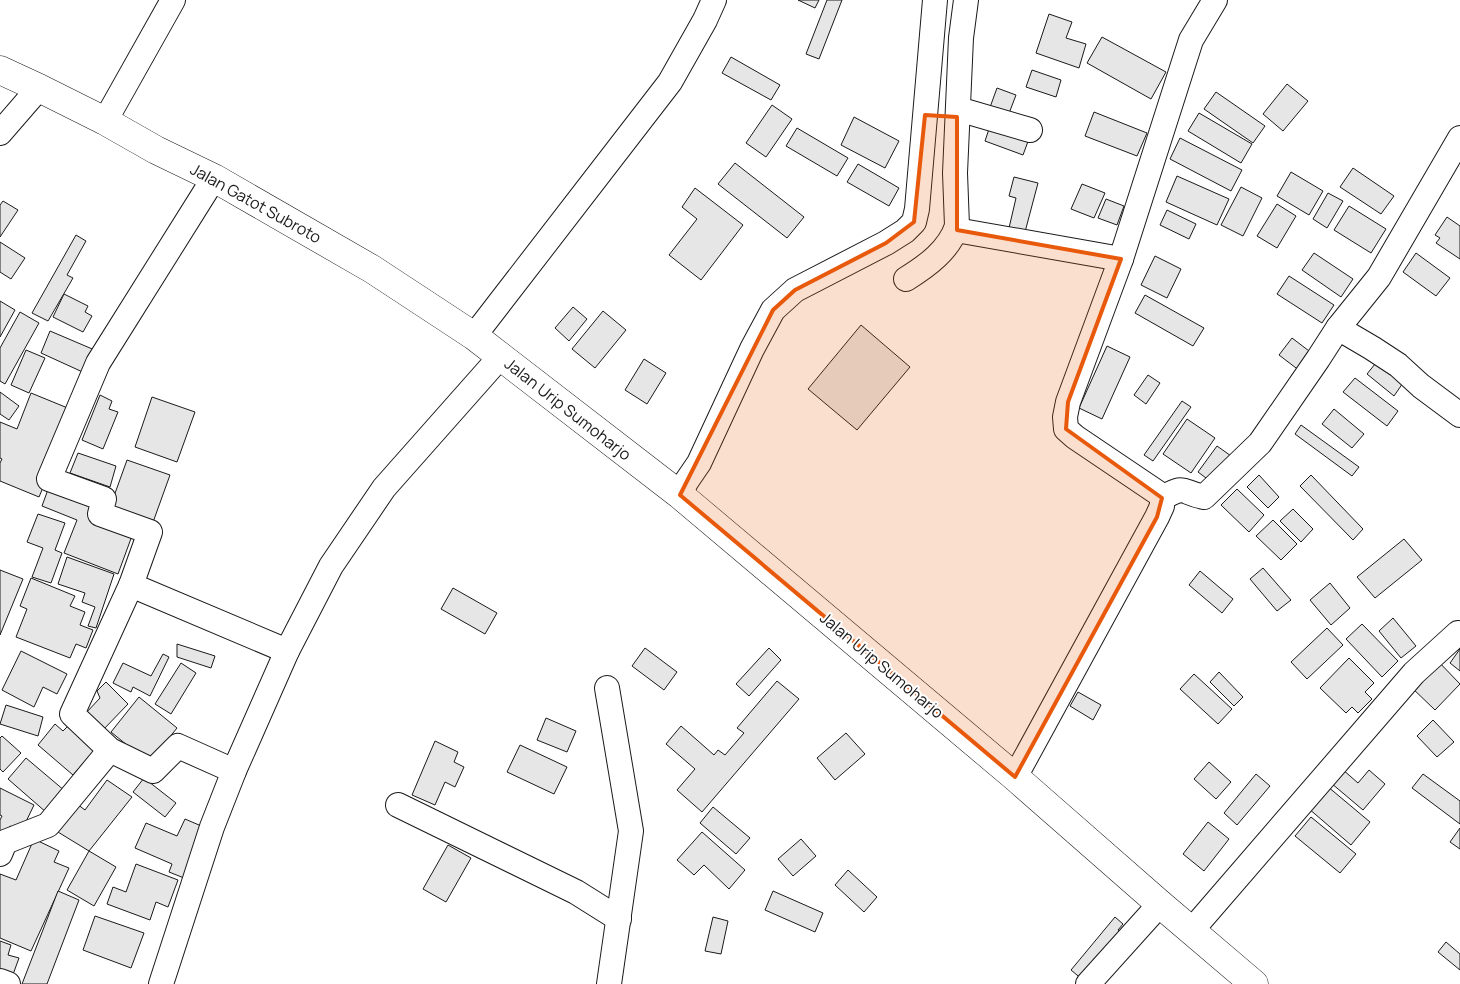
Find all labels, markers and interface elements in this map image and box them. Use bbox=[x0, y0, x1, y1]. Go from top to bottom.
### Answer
street label: Jalan Gatot Subroto bbox=[187, 158, 325, 248]
street label: Jalan Urip Sumoharjo bbox=[500, 353, 636, 465]
street label: Jalan Urip Sumoharjo bbox=[816, 607, 948, 723]

